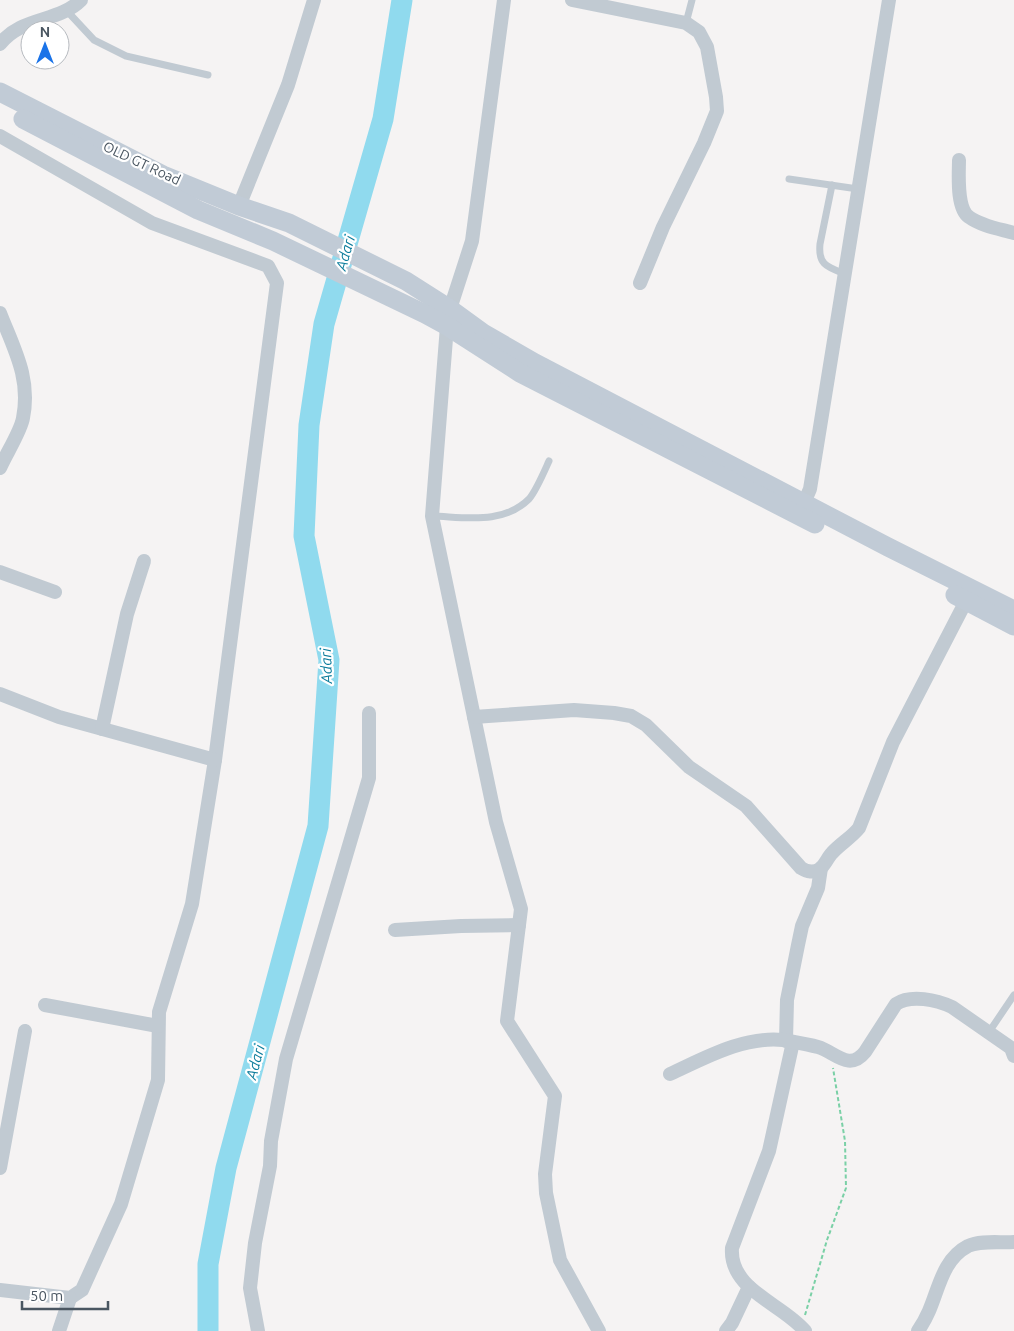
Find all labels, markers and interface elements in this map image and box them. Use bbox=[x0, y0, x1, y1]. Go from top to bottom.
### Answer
north arrow bbox=[20, 20, 70, 70]
text: N bbox=[40, 24, 50, 40]
street label: OLD GT Road bbox=[101, 138, 183, 188]
water label: Adari bbox=[332, 232, 358, 273]
water label: Adari bbox=[317, 647, 335, 685]
water label: Adari bbox=[242, 1041, 268, 1082]
scale bar bbox=[22, 1278, 109, 1310]
text: 50 m bbox=[30, 1287, 63, 1304]

